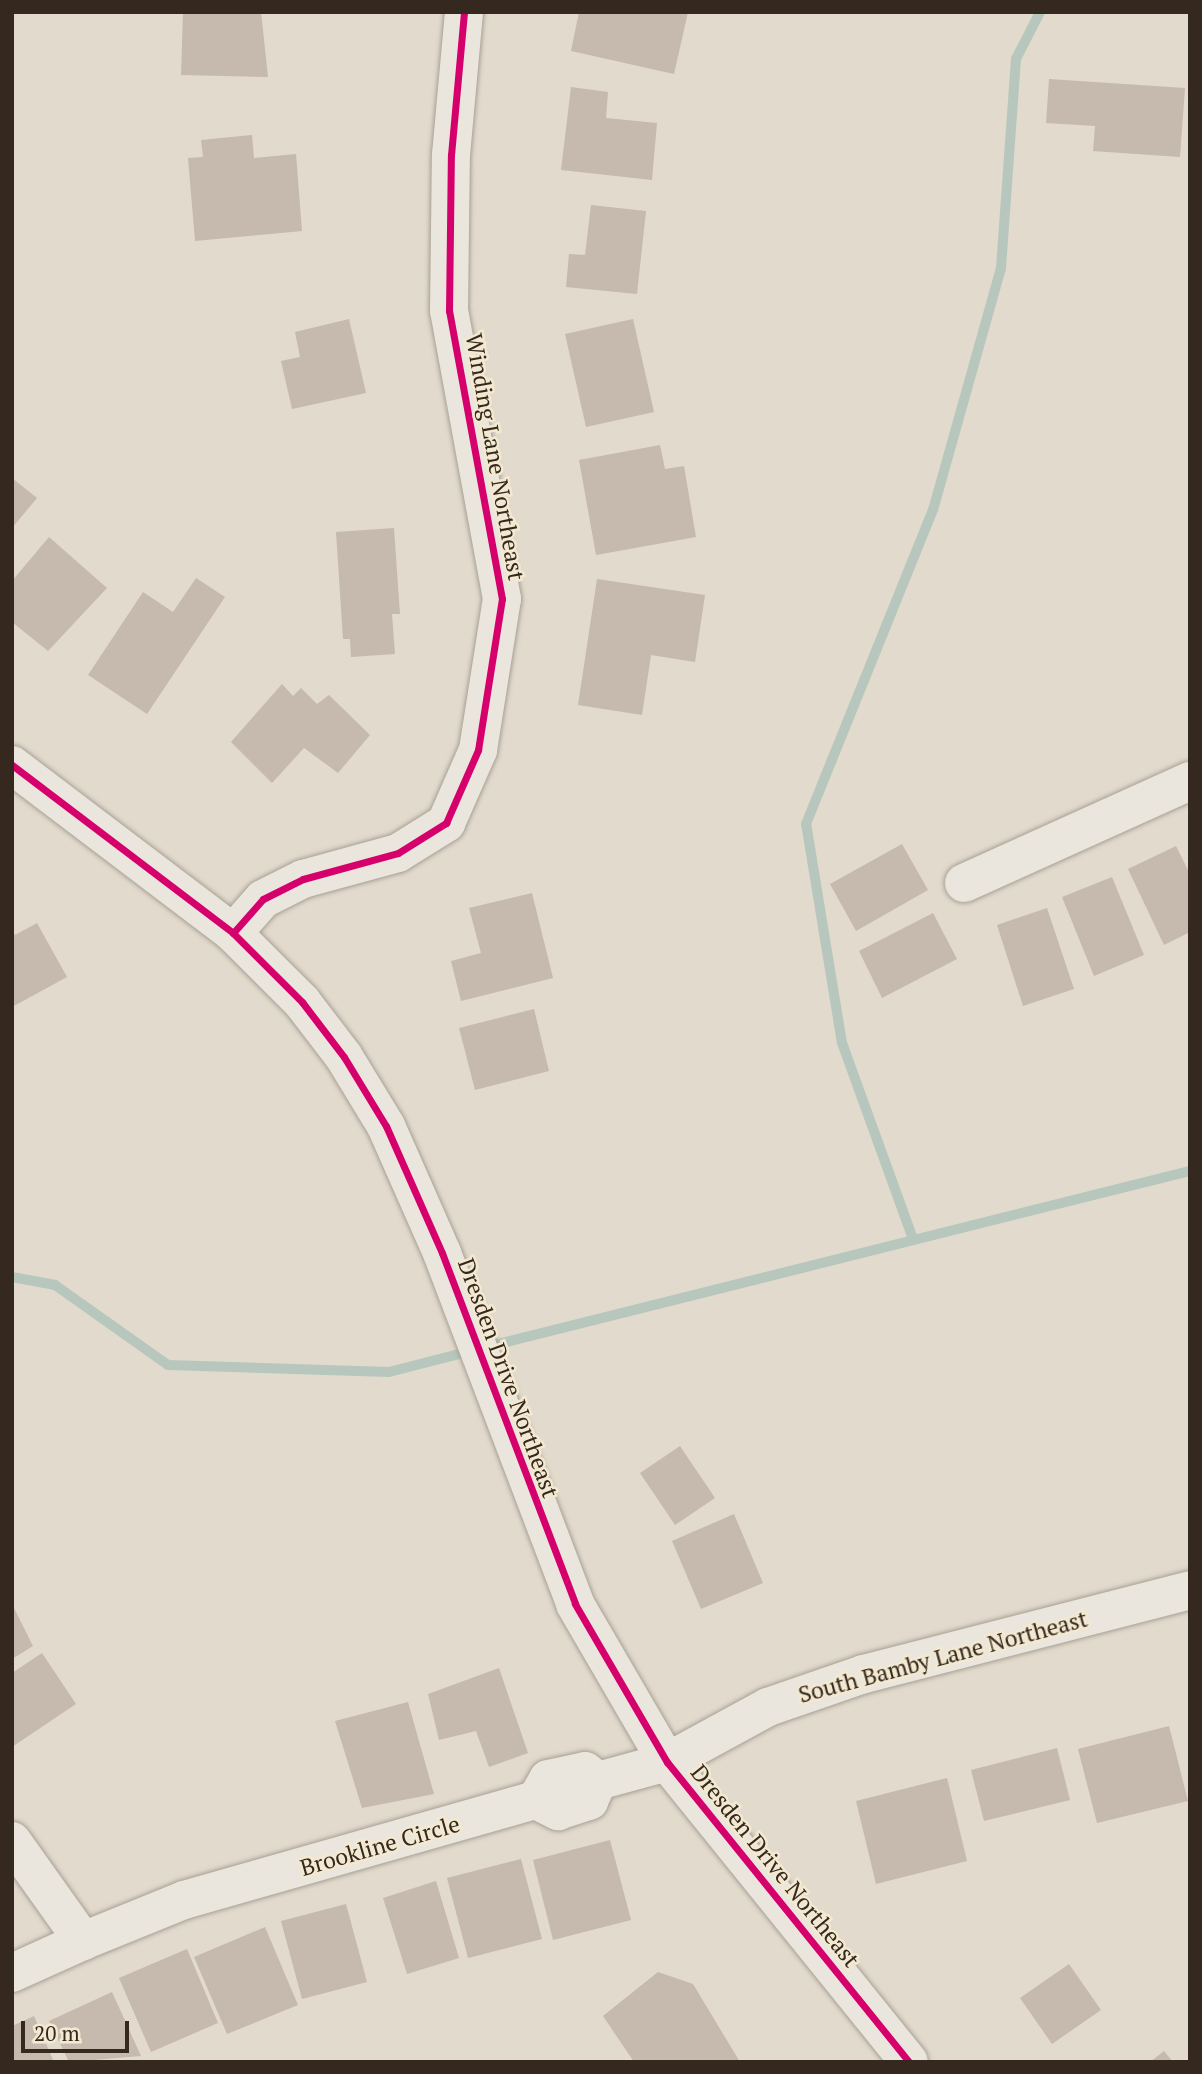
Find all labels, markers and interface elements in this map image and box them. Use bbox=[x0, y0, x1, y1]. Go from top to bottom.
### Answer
street label: Winding Lane Northeast bbox=[460, 331, 530, 583]
street label: Dresden Drive Northeast bbox=[452, 1255, 564, 1501]
street label: South Bamby Lane Northeast bbox=[796, 1605, 1090, 1709]
street label: Dresden Drive Northeast bbox=[685, 1759, 865, 1973]
street label: Brookline Circle bbox=[297, 1810, 463, 1882]
scale bar bbox=[24, 2008, 133, 2052]
text: 20 m bbox=[34, 2019, 80, 2047]

